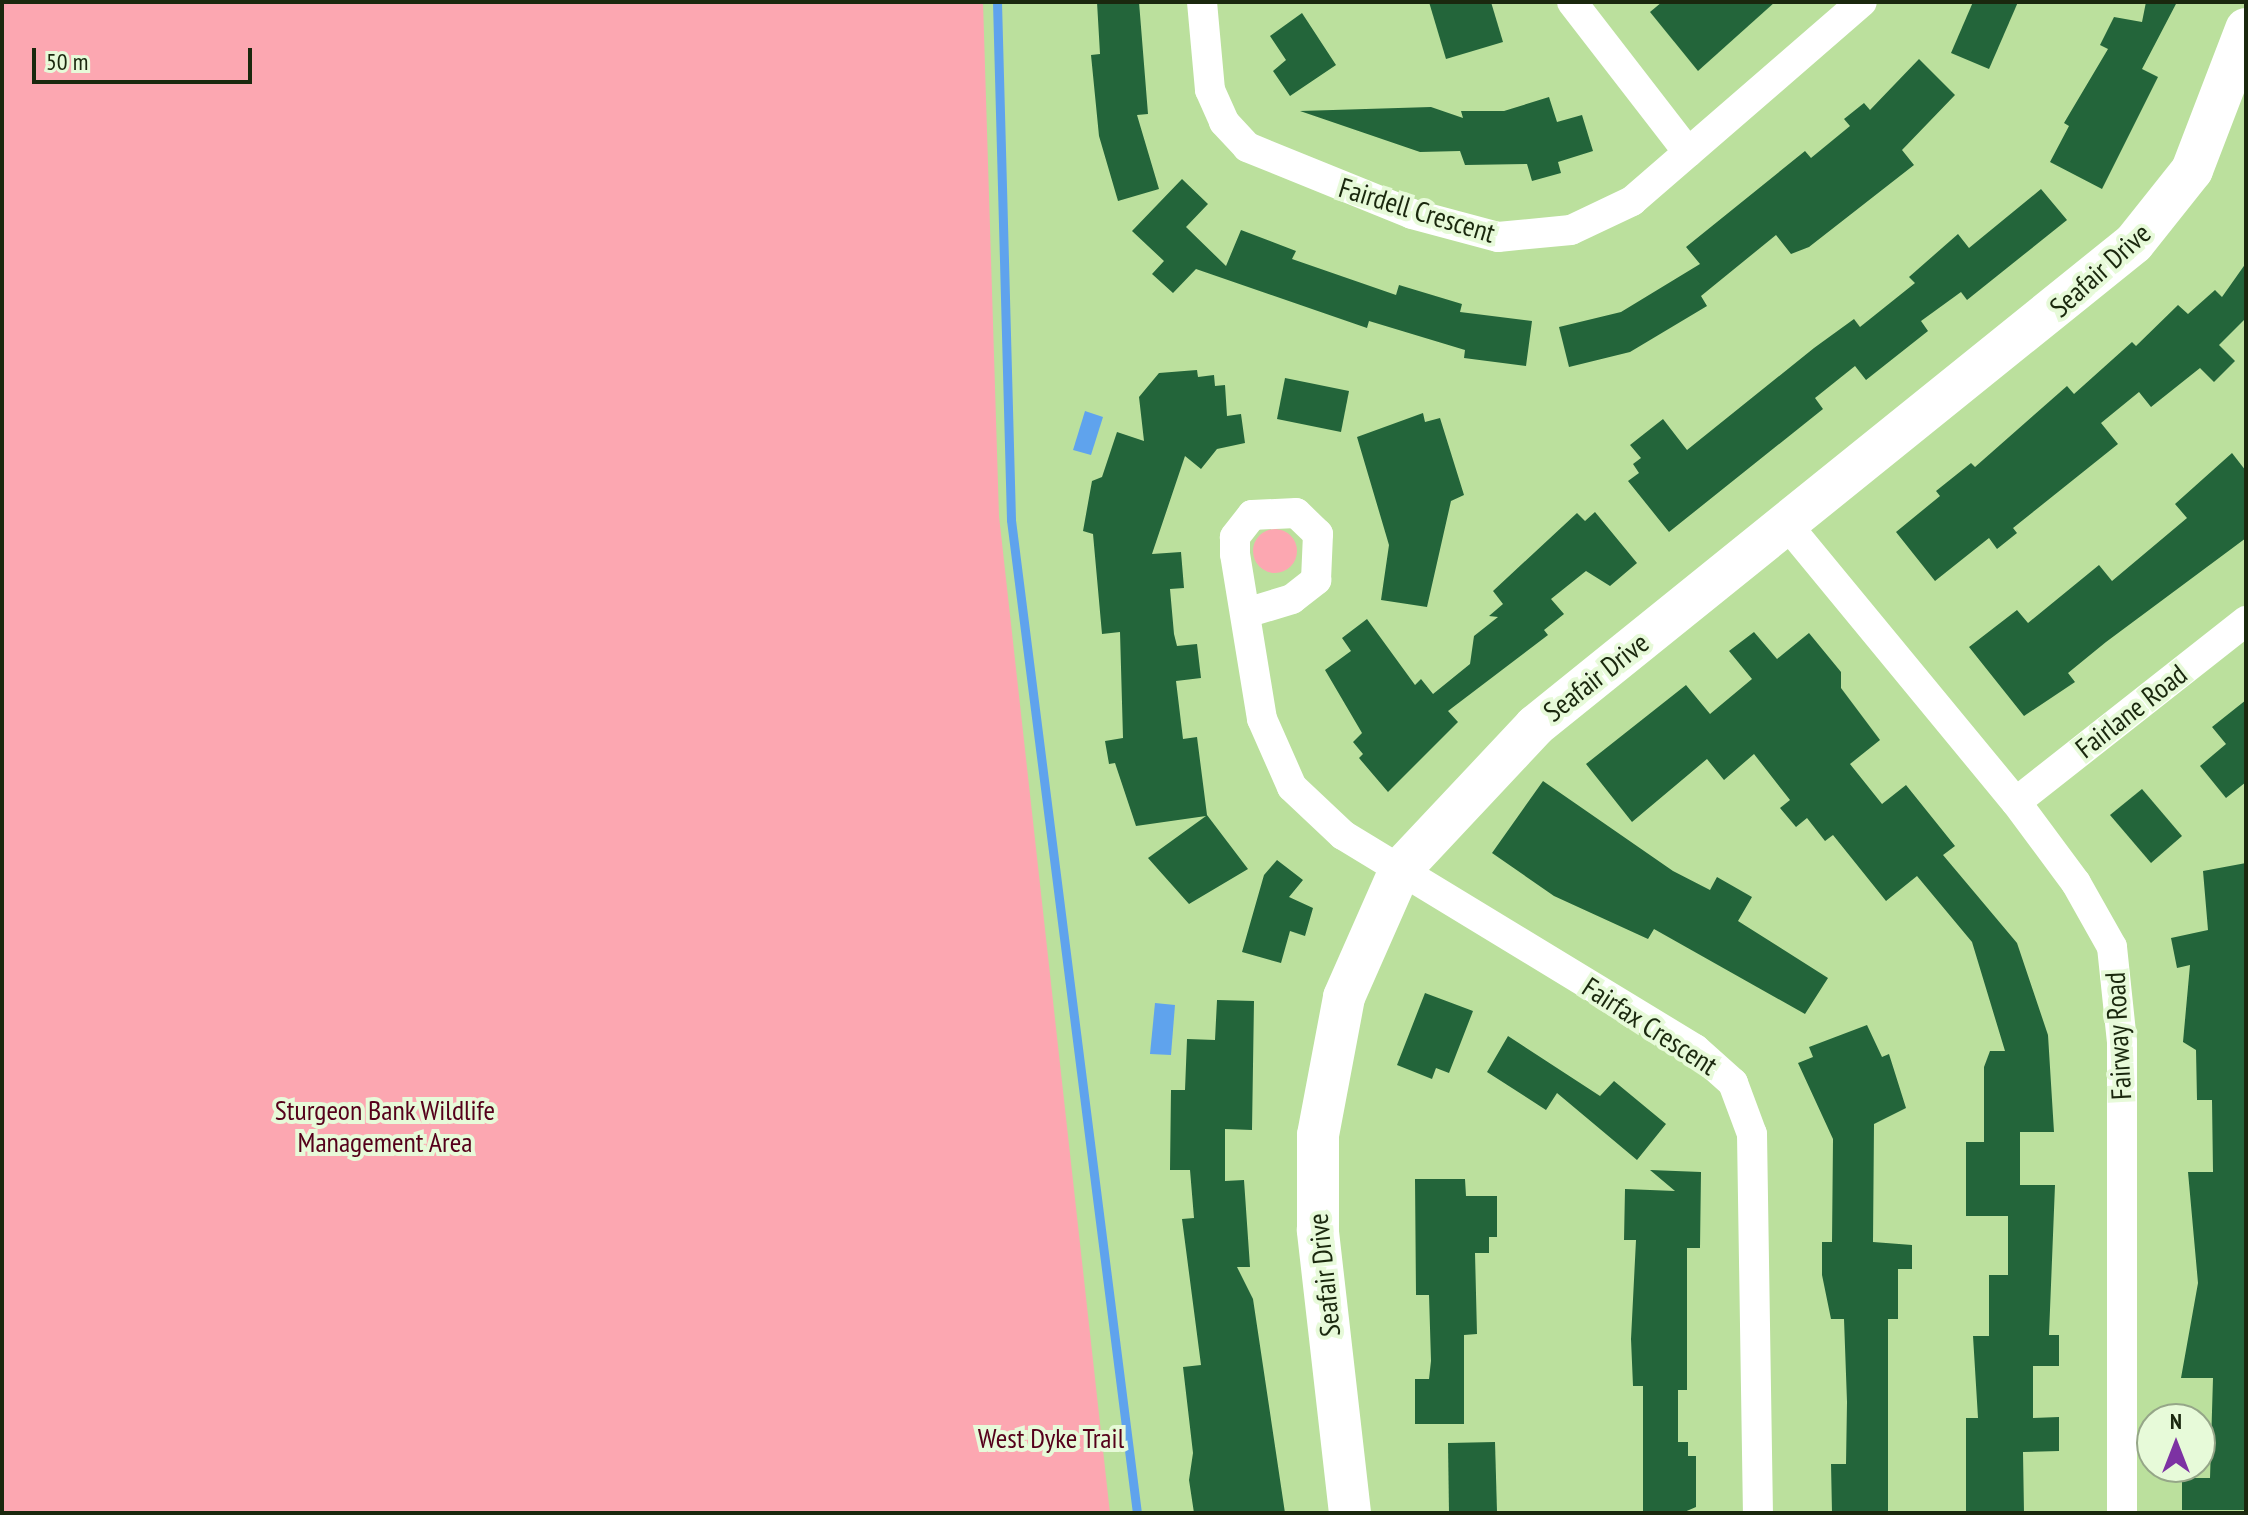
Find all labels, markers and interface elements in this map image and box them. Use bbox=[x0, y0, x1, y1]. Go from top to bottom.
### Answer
scale bar bbox=[36, 32, 256, 82]
text: 50 m bbox=[46, 46, 88, 77]
street label: Fairdell Crescent bbox=[1335, 170, 1499, 250]
street label: Seafair Drive bbox=[2043, 216, 2157, 324]
street label: Seafair Drive bbox=[1537, 626, 1655, 728]
street label: Fairlane Road bbox=[2069, 657, 2193, 765]
street label: Fairfax Crescent bbox=[1576, 970, 1724, 1082]
street label: Fairway Road bbox=[2098, 971, 2138, 1101]
park label: Sturgeon Bank Wildlife Management Area bbox=[274, 1093, 496, 1159]
street label: Seafair Drive bbox=[1301, 1212, 1347, 1338]
north arrow bbox=[2136, 1403, 2216, 1483]
text: N bbox=[2170, 1407, 2182, 1435]
park label: West Dyke Trail bbox=[977, 1421, 1125, 1455]

